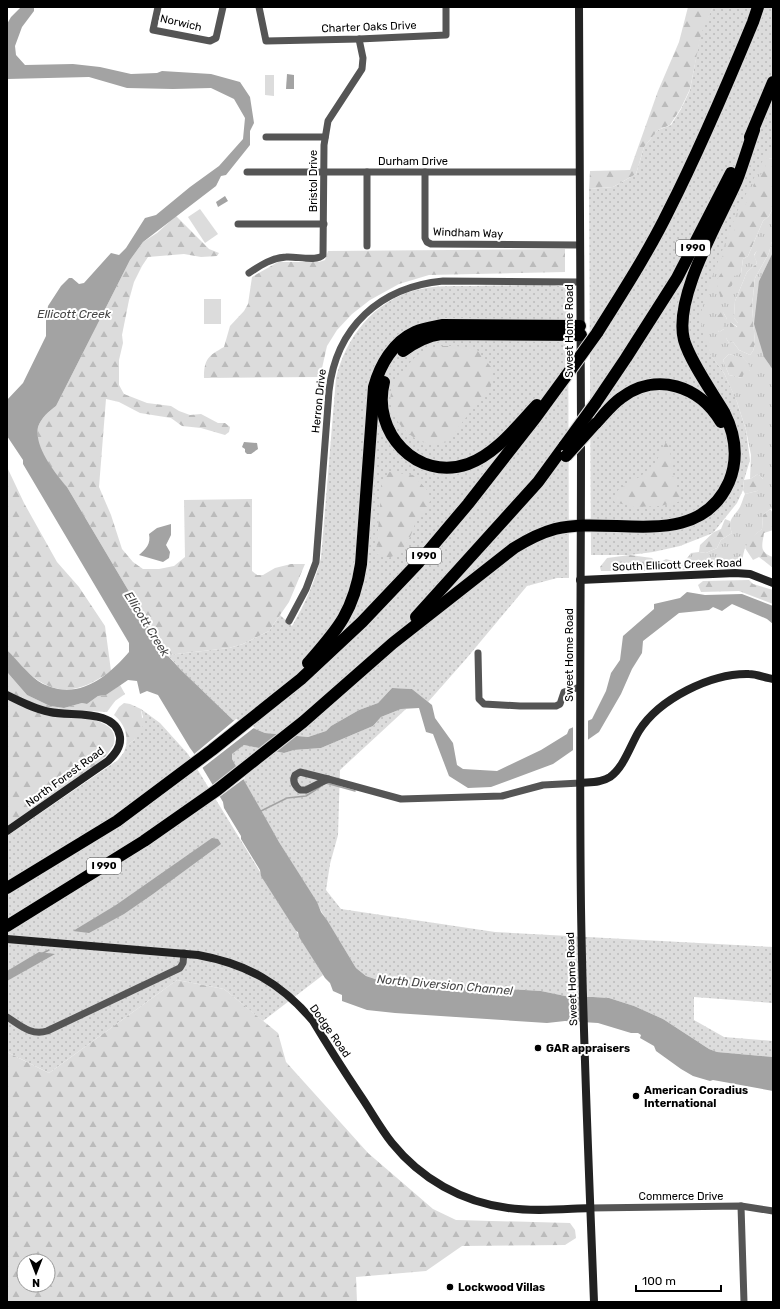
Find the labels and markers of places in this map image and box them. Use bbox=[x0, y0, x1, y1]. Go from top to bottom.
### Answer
place label: GAR appraisers bbox=[546, 1042, 630, 1055]
marker: GAR appraisers bbox=[533, 1043, 543, 1053]
place label: American Coradius International bbox=[644, 1084, 748, 1110]
marker: American Coradius International bbox=[631, 1091, 641, 1101]
place label: Lockwood Villas bbox=[458, 1281, 545, 1294]
marker: Lockwood Villas bbox=[445, 1282, 455, 1292]

